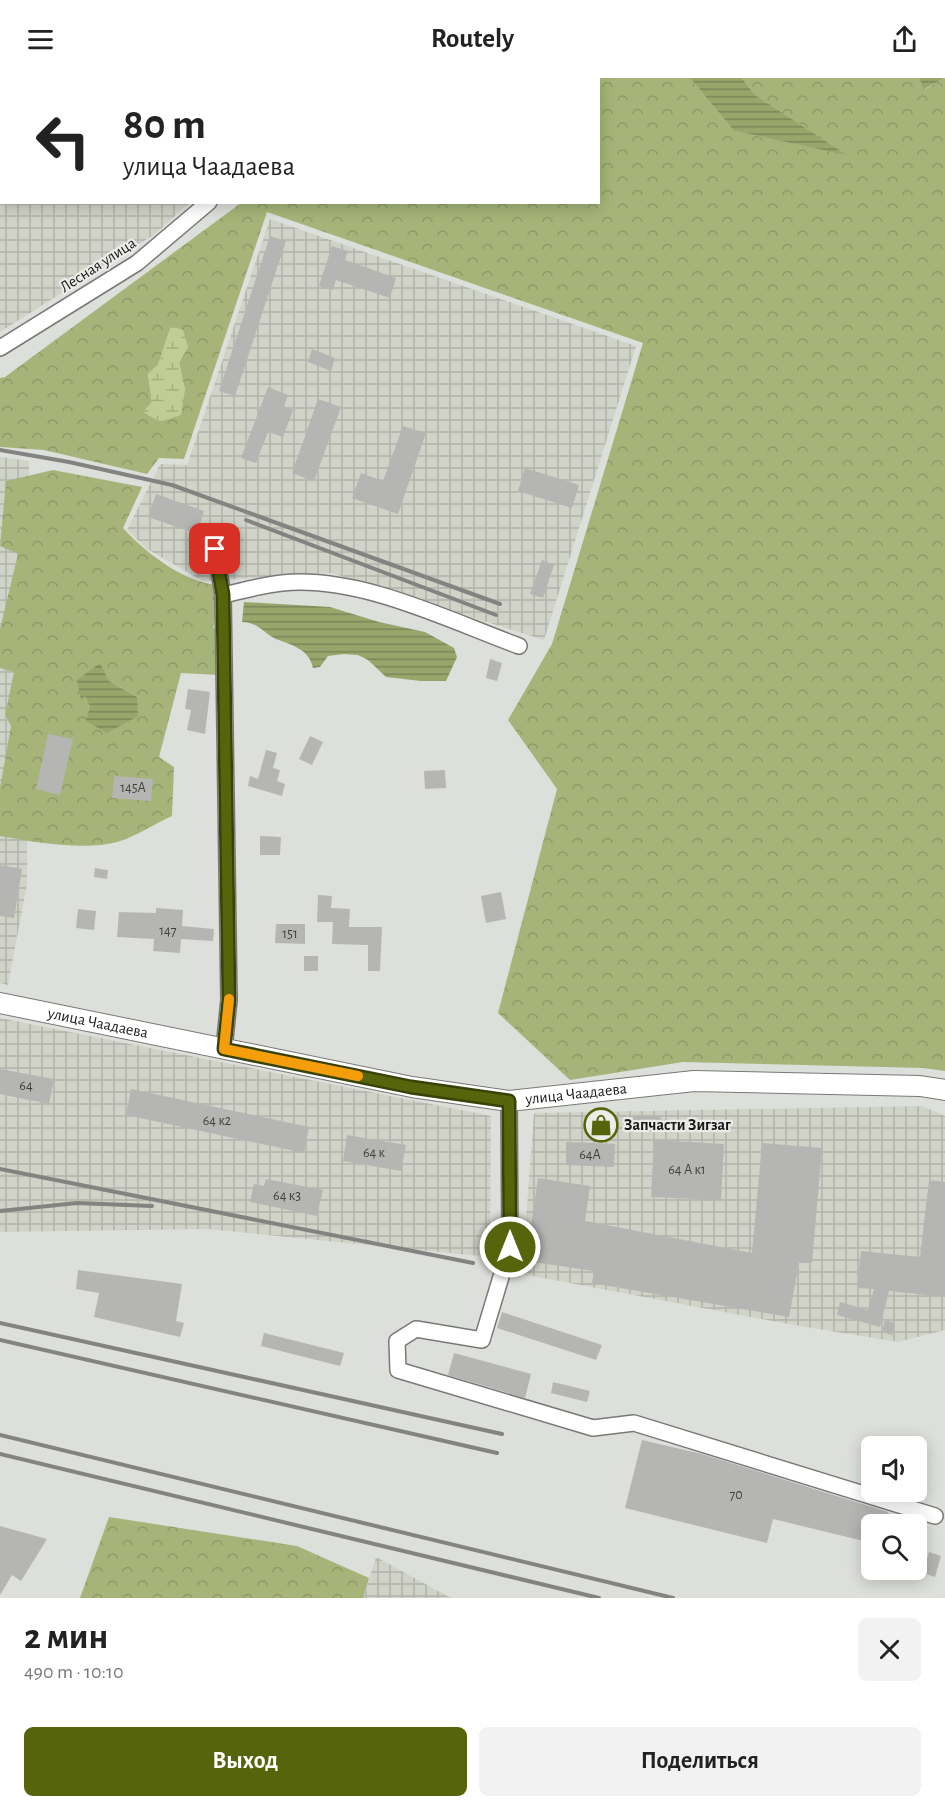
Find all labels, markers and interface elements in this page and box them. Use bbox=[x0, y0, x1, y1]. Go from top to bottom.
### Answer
icon: menu bbox=[24, 23, 57, 56]
icon: share bbox=[888, 23, 921, 56]
text: Routely bbox=[431, 25, 514, 52]
icon: left bbox=[24, 102, 102, 180]
text: 80 m bbox=[123, 104, 206, 146]
text: улица Чаадаева bbox=[123, 153, 295, 180]
street label: Лесная улица bbox=[57, 235, 139, 296]
pin bbox=[189, 523, 240, 574]
icon: arrive bbox=[198, 532, 231, 565]
house number: 145А bbox=[120, 781, 146, 795]
house number: 147 bbox=[159, 924, 177, 938]
house number: 151 bbox=[282, 927, 298, 941]
street label: улица Чаадаева bbox=[45, 1005, 150, 1041]
house number: 64 bbox=[19, 1079, 33, 1093]
street label: улица Чаадаева bbox=[524, 1080, 628, 1108]
shop icon: Запчасти Зигзаг bbox=[583, 1107, 619, 1143]
house number: 64 к2 bbox=[203, 1114, 231, 1128]
place label: Запчасти Зигзаг bbox=[624, 1117, 731, 1133]
house number: 64 к bbox=[363, 1146, 386, 1160]
house number: 64А bbox=[579, 1148, 601, 1162]
house number: 64 А к1 bbox=[668, 1163, 706, 1177]
house number: 64 к3 bbox=[273, 1189, 301, 1203]
position arrow bbox=[478, 1215, 542, 1279]
map controls bbox=[861, 1436, 927, 1580]
button: sound bbox=[861, 1436, 927, 1502]
house number: 70 bbox=[729, 1488, 743, 1502]
button: search bbox=[861, 1514, 927, 1580]
button: close bbox=[858, 1618, 921, 1681]
text: 2 мин bbox=[24, 1619, 108, 1655]
text: 490 m · 10:10 bbox=[24, 1662, 124, 1682]
button: Выход bbox=[24, 1727, 467, 1796]
button: Поделиться bbox=[479, 1727, 921, 1796]

